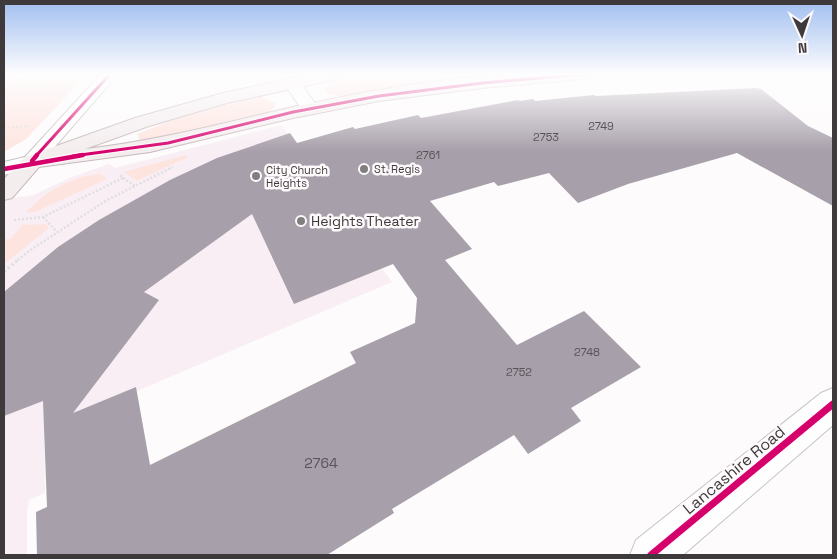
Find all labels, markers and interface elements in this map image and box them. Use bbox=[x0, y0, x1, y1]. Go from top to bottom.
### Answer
north arrow bbox=[777, 10, 827, 60]
text: N bbox=[798, 39, 808, 57]
house number: 2749 bbox=[588, 119, 614, 133]
house number: 2753 bbox=[533, 130, 559, 144]
house number: 2761 bbox=[416, 148, 440, 162]
place label: St. Regis bbox=[374, 162, 420, 176]
place label: City Church Heights bbox=[266, 163, 328, 190]
marker: St. Regis bbox=[358, 163, 370, 175]
marker: City Church Heights bbox=[250, 170, 262, 182]
place label: Heights Theater bbox=[311, 212, 419, 230]
marker: Heights Theater bbox=[295, 215, 307, 227]
house number: 2748 bbox=[574, 345, 600, 359]
house number: 2752 bbox=[506, 365, 532, 379]
street label: Lancashire Road bbox=[679, 421, 789, 519]
house number: 2764 bbox=[304, 454, 338, 472]

